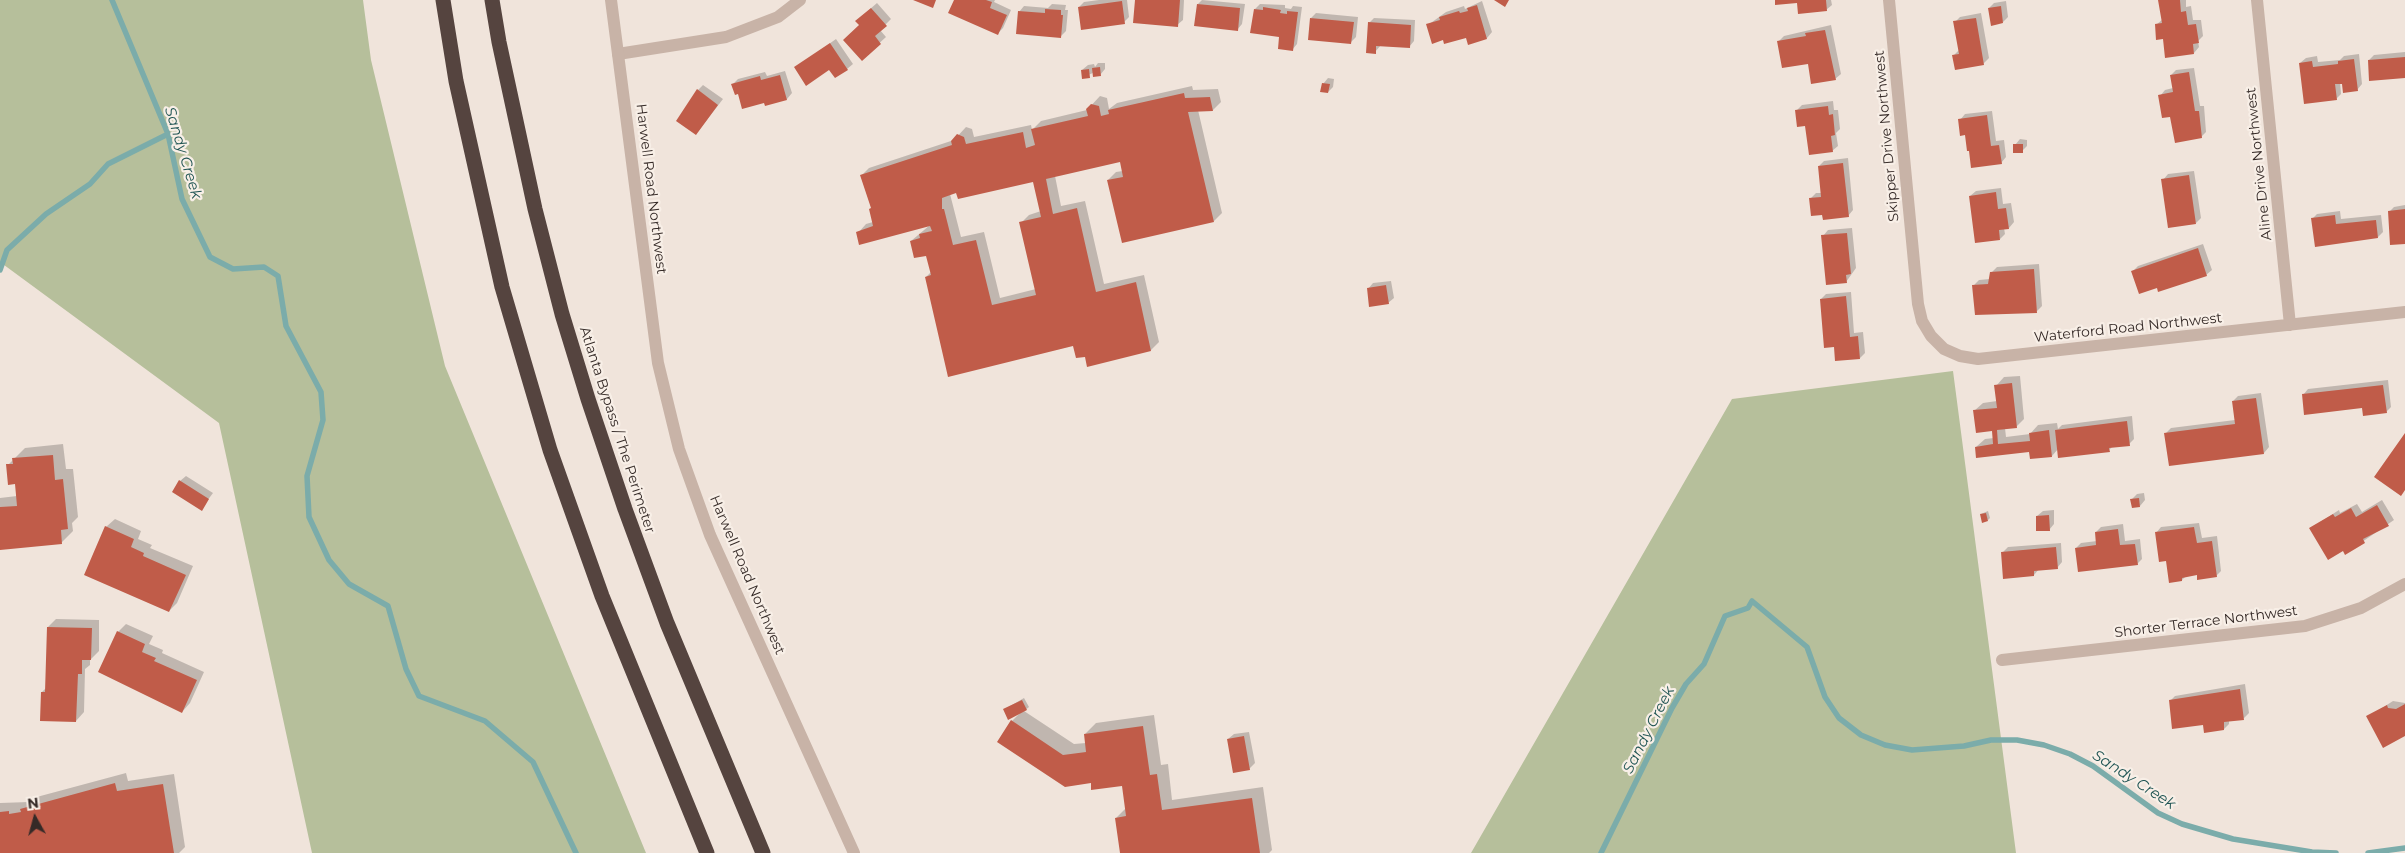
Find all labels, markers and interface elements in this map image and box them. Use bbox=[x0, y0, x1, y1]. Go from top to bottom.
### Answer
street label: Skipper Drive Northwest bbox=[1871, 50, 1903, 222]
street label: Aline Drive Northwest bbox=[2243, 87, 2275, 241]
street label: Harwell Road Northwest bbox=[632, 103, 670, 275]
water label: Sandy Creek bbox=[160, 105, 206, 201]
street label: Waterford Road Northwest bbox=[2033, 310, 2223, 346]
street label: Atlanta Bypass / The Perimeter bbox=[576, 325, 658, 535]
street label: Harwell Road Northwest bbox=[706, 493, 788, 657]
street label: Shorter Terrace Northwest bbox=[2114, 602, 2298, 642]
water label: Sandy Creek bbox=[1619, 683, 1679, 777]
water label: Sandy Creek bbox=[2089, 746, 2179, 814]
north arrow bbox=[10, 793, 60, 843]
text: N bbox=[26, 793, 40, 813]

